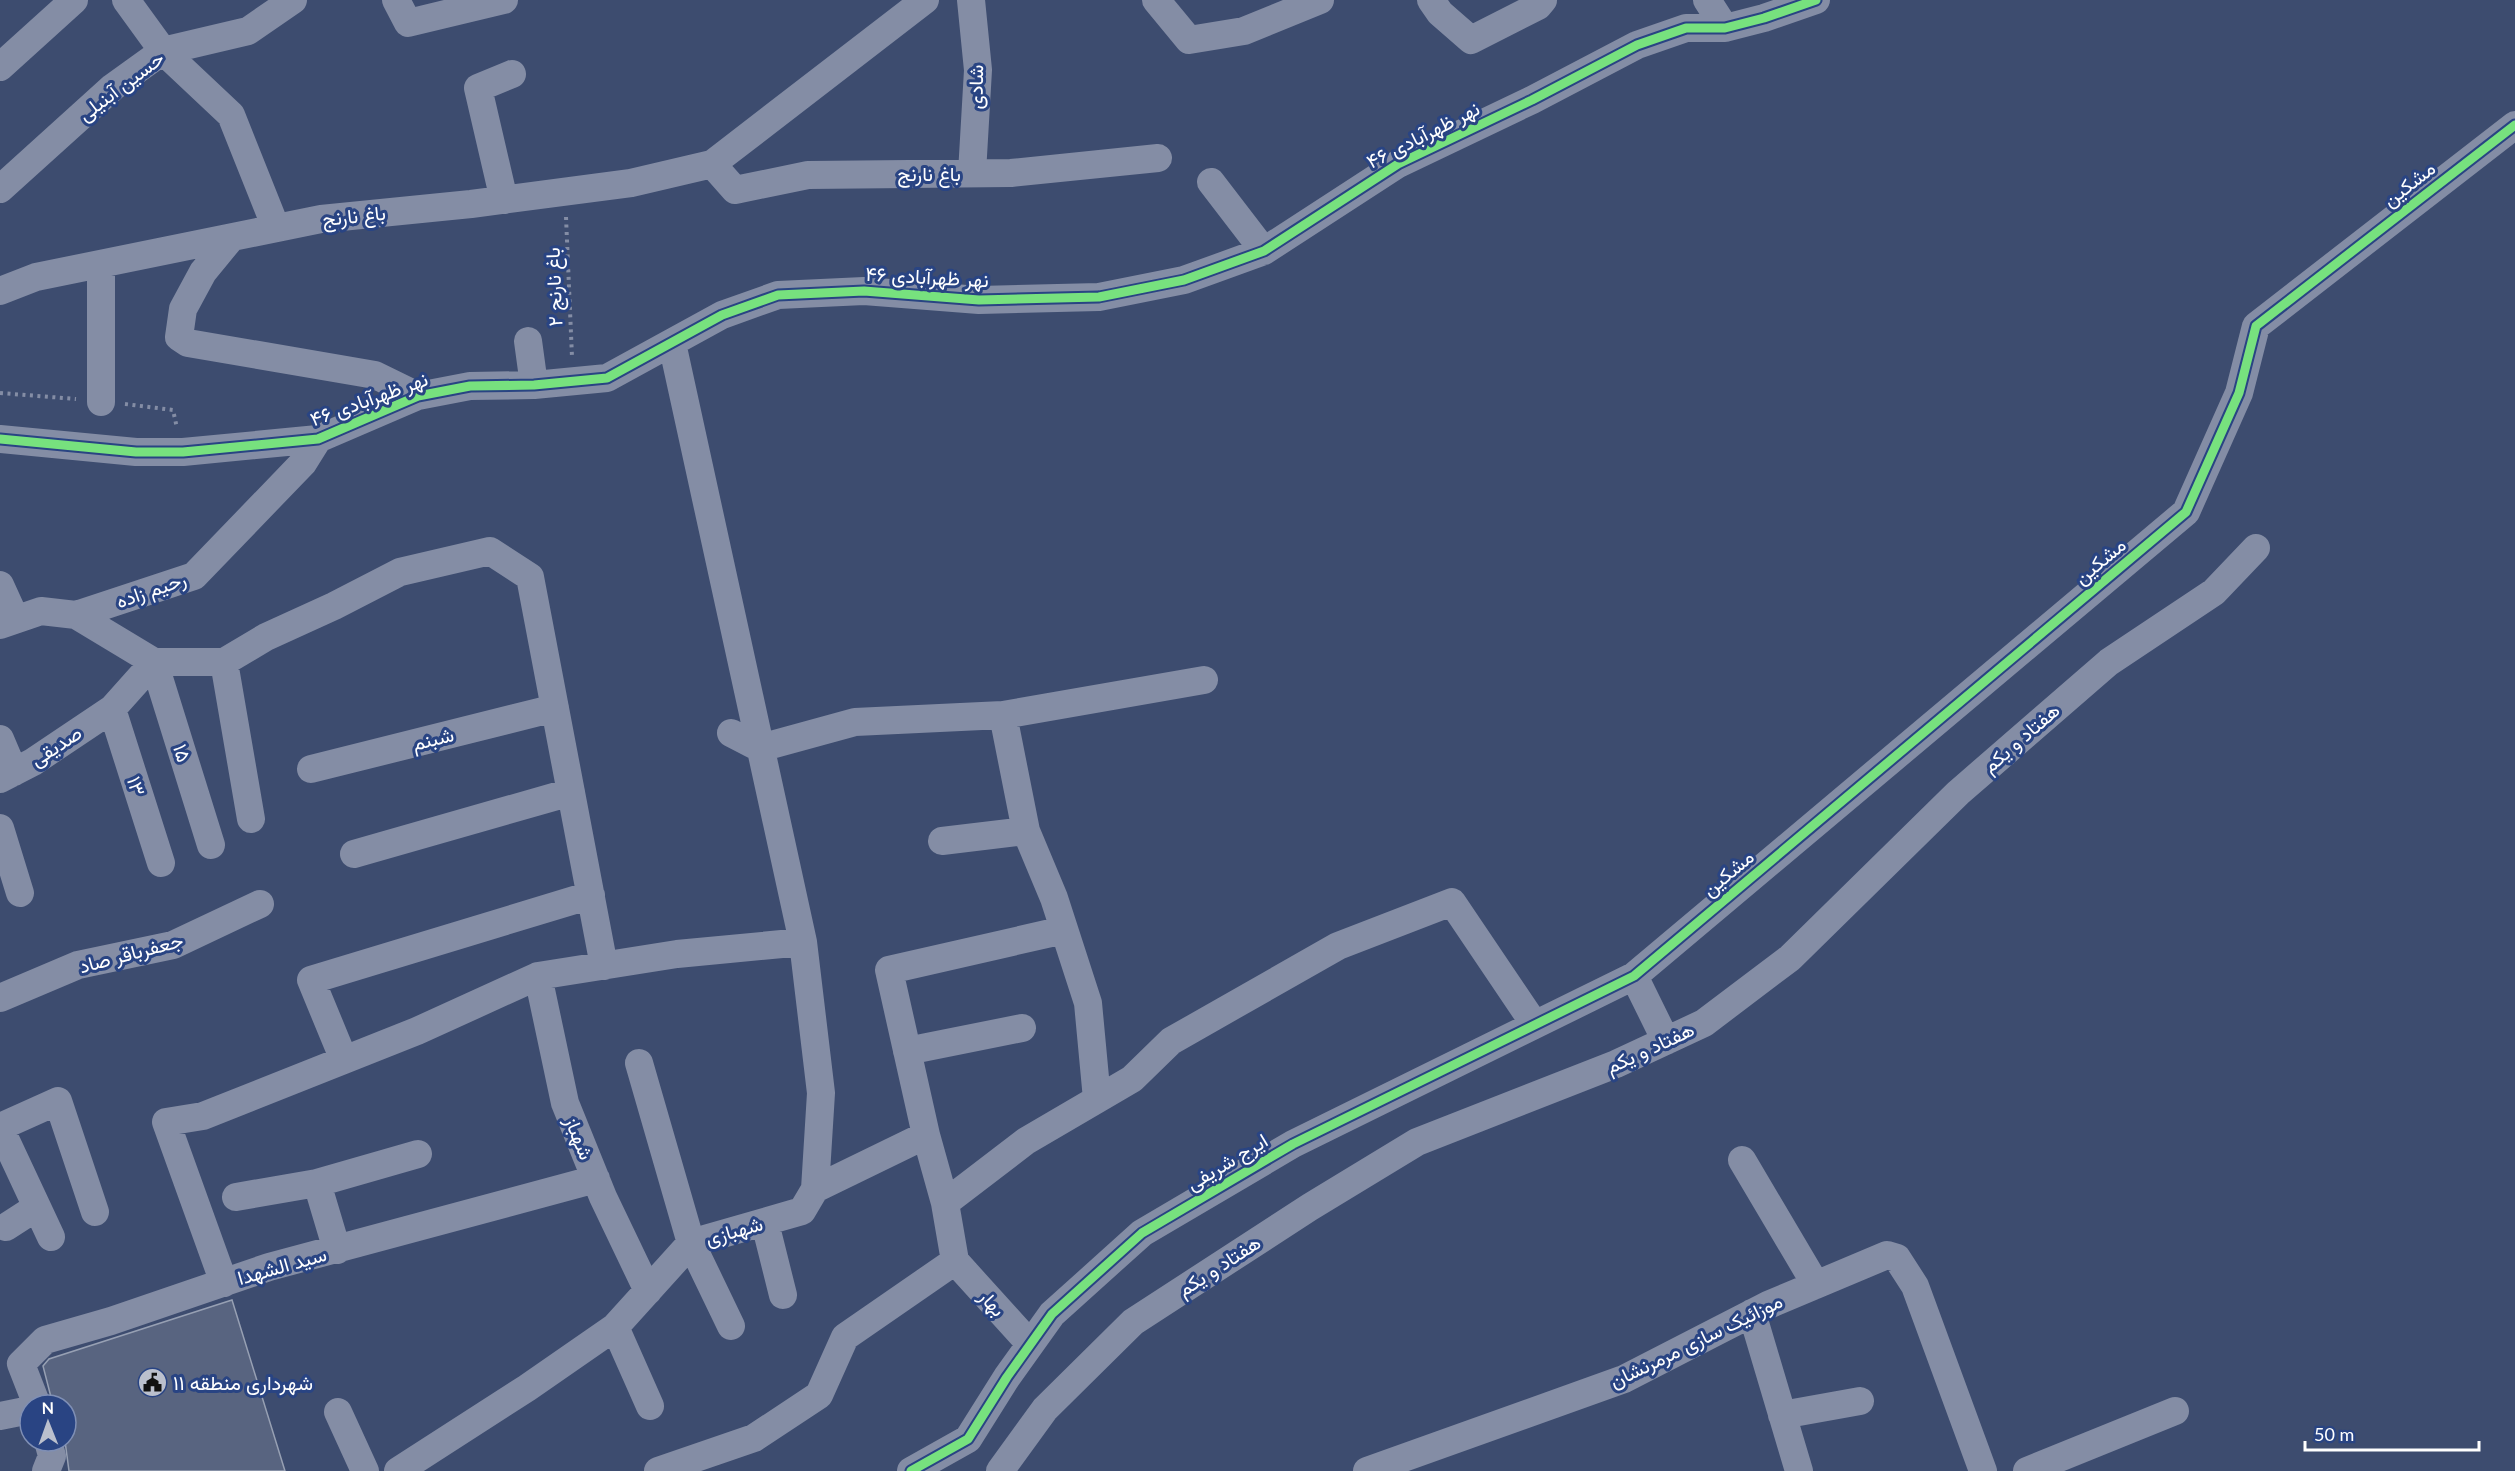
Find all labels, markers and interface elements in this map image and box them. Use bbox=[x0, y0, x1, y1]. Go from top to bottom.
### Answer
street label: حسین آبنیلی bbox=[73, 45, 169, 126]
street label: شادی bbox=[963, 64, 988, 110]
street label: نهر ظهرآبادی ۴۶ bbox=[1362, 95, 1484, 175]
street label: مشکین bbox=[2377, 155, 2440, 212]
street label: باغ نارنج bbox=[897, 161, 961, 188]
street label: باغ نارنج bbox=[321, 200, 387, 233]
street label: باغ نارنج ۲ bbox=[540, 247, 569, 327]
street label: نهر ظهرآبادی ۴۶ bbox=[865, 261, 989, 293]
street label: نهر ظهرآبادی ۴۶ bbox=[306, 366, 432, 432]
street label: مشکین bbox=[2069, 532, 2131, 590]
street label: رحیم زاده bbox=[112, 566, 190, 614]
street label: هفتاد و یکم bbox=[1977, 697, 2065, 779]
street label: صدیقی bbox=[25, 720, 86, 771]
street label: شبنم bbox=[409, 721, 457, 757]
street label: ۱۵ bbox=[169, 741, 197, 765]
street label: ۱۳ bbox=[123, 773, 151, 798]
street label: مشکین bbox=[1697, 844, 1759, 902]
street label: جعفرباقر صاد bbox=[76, 927, 186, 979]
street label: هفتاد و یکم bbox=[1602, 1016, 1698, 1080]
street label: شهباز bbox=[558, 1111, 599, 1164]
street label: ایرج شریفی bbox=[1182, 1128, 1273, 1197]
street label: شهبازی bbox=[702, 1210, 766, 1252]
street label: هفتاد و یکم bbox=[1172, 1229, 1266, 1303]
street label: سید الشهدا bbox=[235, 1241, 329, 1291]
street label: بهار bbox=[972, 1283, 1011, 1322]
street label: موزائیک سازی مرمرنشان bbox=[1605, 1288, 1787, 1394]
public building icon: شهرداری منطقه ۱۱ bbox=[136, 1367, 168, 1399]
place label: شهرداری منطقه ۱۱ bbox=[173, 1370, 313, 1396]
north arrow bbox=[18, 1393, 78, 1453]
text: N bbox=[41, 1398, 54, 1417]
scale bar bbox=[2305, 1414, 2479, 1452]
text: 50 m bbox=[2314, 1423, 2354, 1445]

